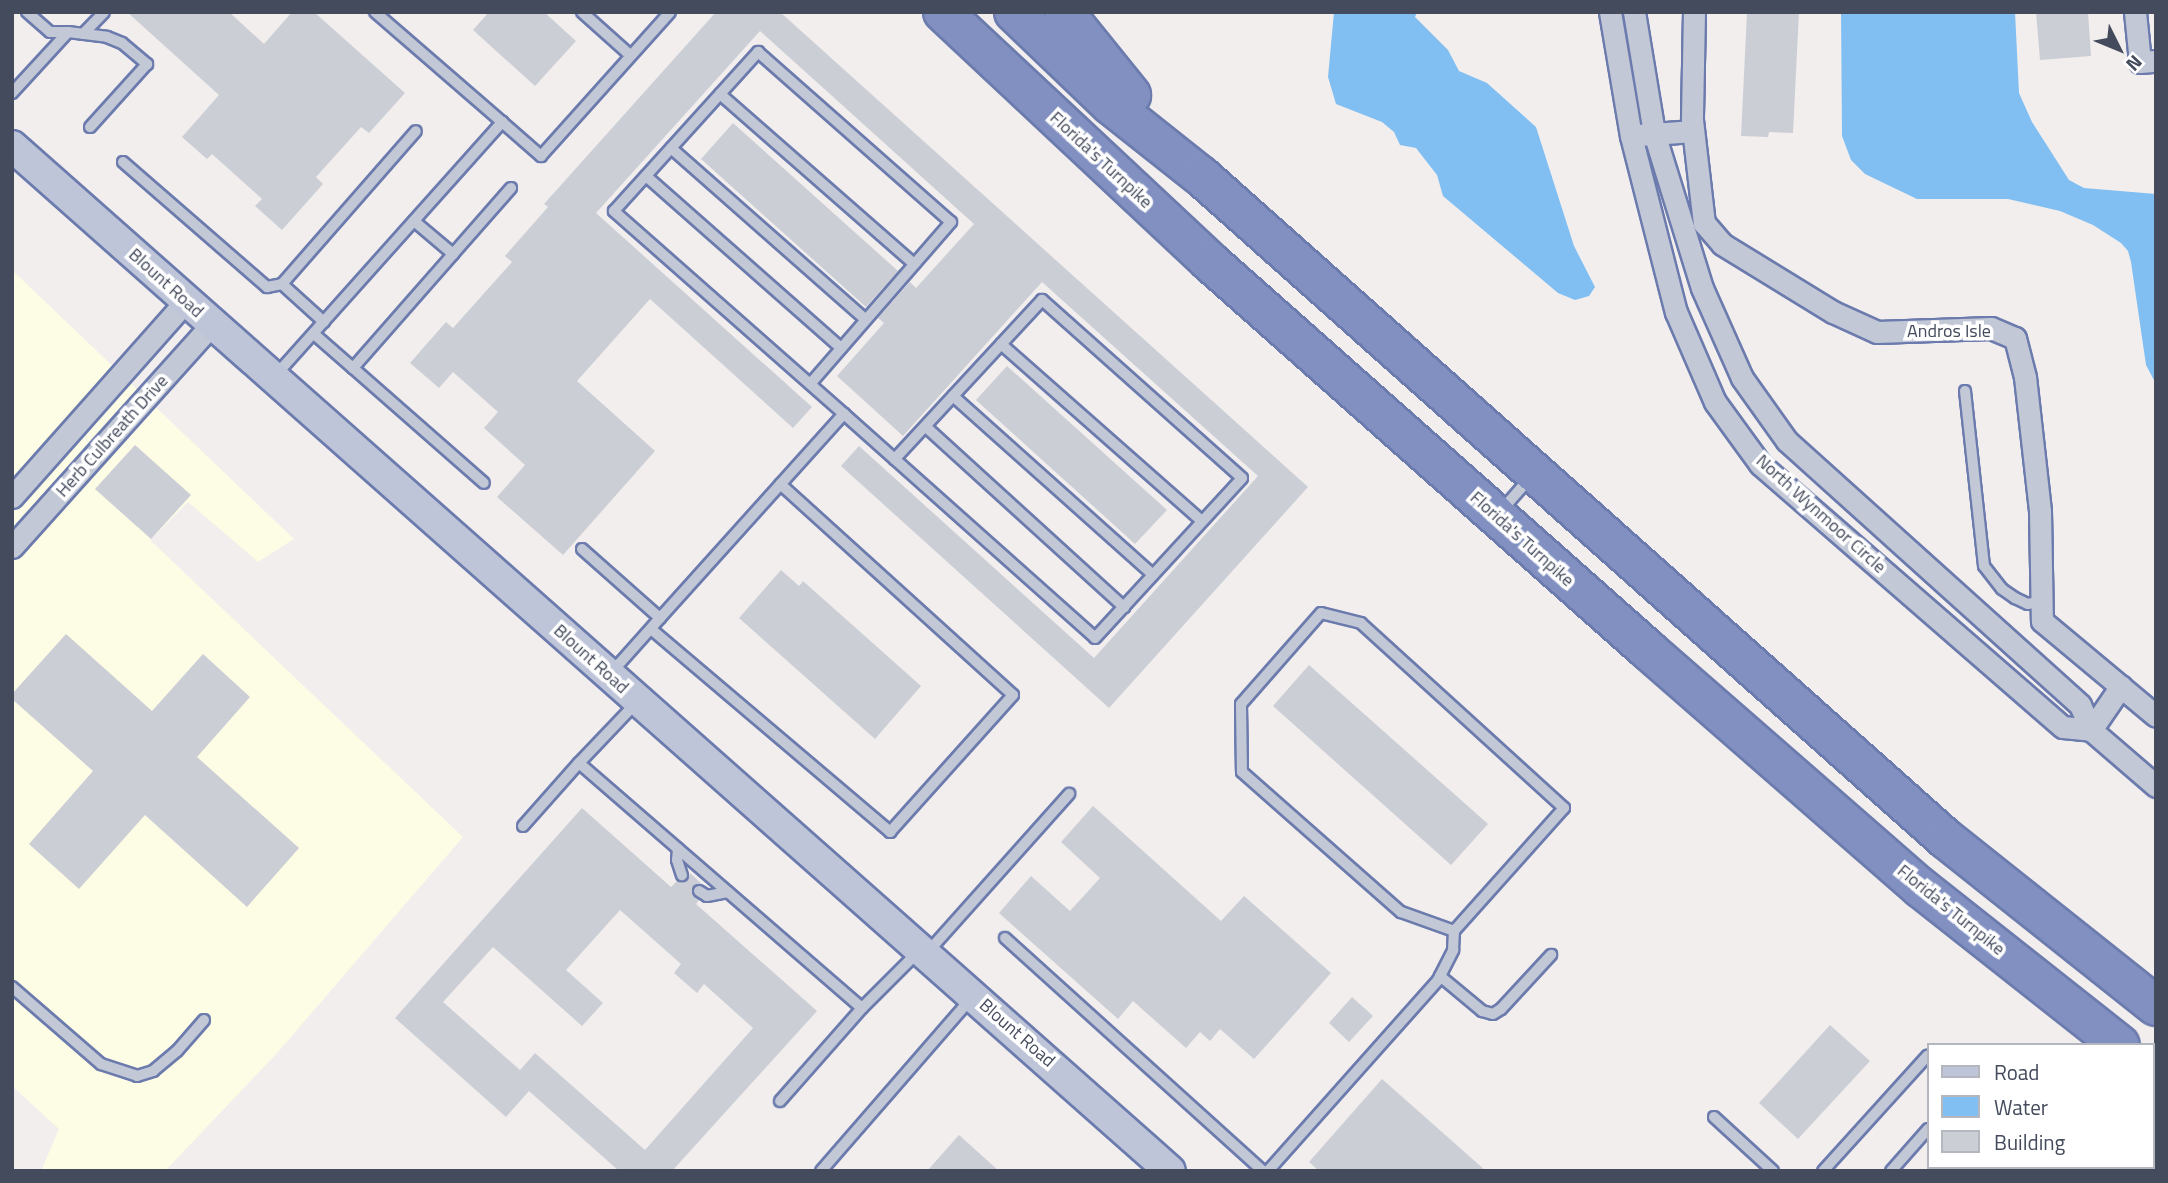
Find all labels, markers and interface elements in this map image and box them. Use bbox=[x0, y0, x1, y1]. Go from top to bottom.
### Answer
north arrow bbox=[2084, 14, 2154, 84]
text: N bbox=[2120, 49, 2150, 78]
street label: Florida's Turnpike bbox=[1045, 107, 1157, 213]
street label: Blount Road bbox=[124, 244, 208, 322]
street label: Andros Isle bbox=[1907, 320, 1991, 342]
street label: Herb Culbreath Drive bbox=[51, 370, 173, 502]
street label: North Wynmoor Circle bbox=[1752, 450, 1890, 578]
street label: Florida's Turnpike bbox=[1466, 487, 1578, 591]
street label: Blount Road bbox=[549, 620, 633, 698]
street label: Florida's Turnpike bbox=[1893, 860, 2009, 960]
street label: Blount Road bbox=[975, 994, 1059, 1072]
legend bbox=[1926, 1043, 2154, 1169]
text: Road bbox=[1994, 1056, 2039, 1088]
text: Water bbox=[1994, 1091, 2048, 1123]
text: Building bbox=[1994, 1126, 2065, 1158]

